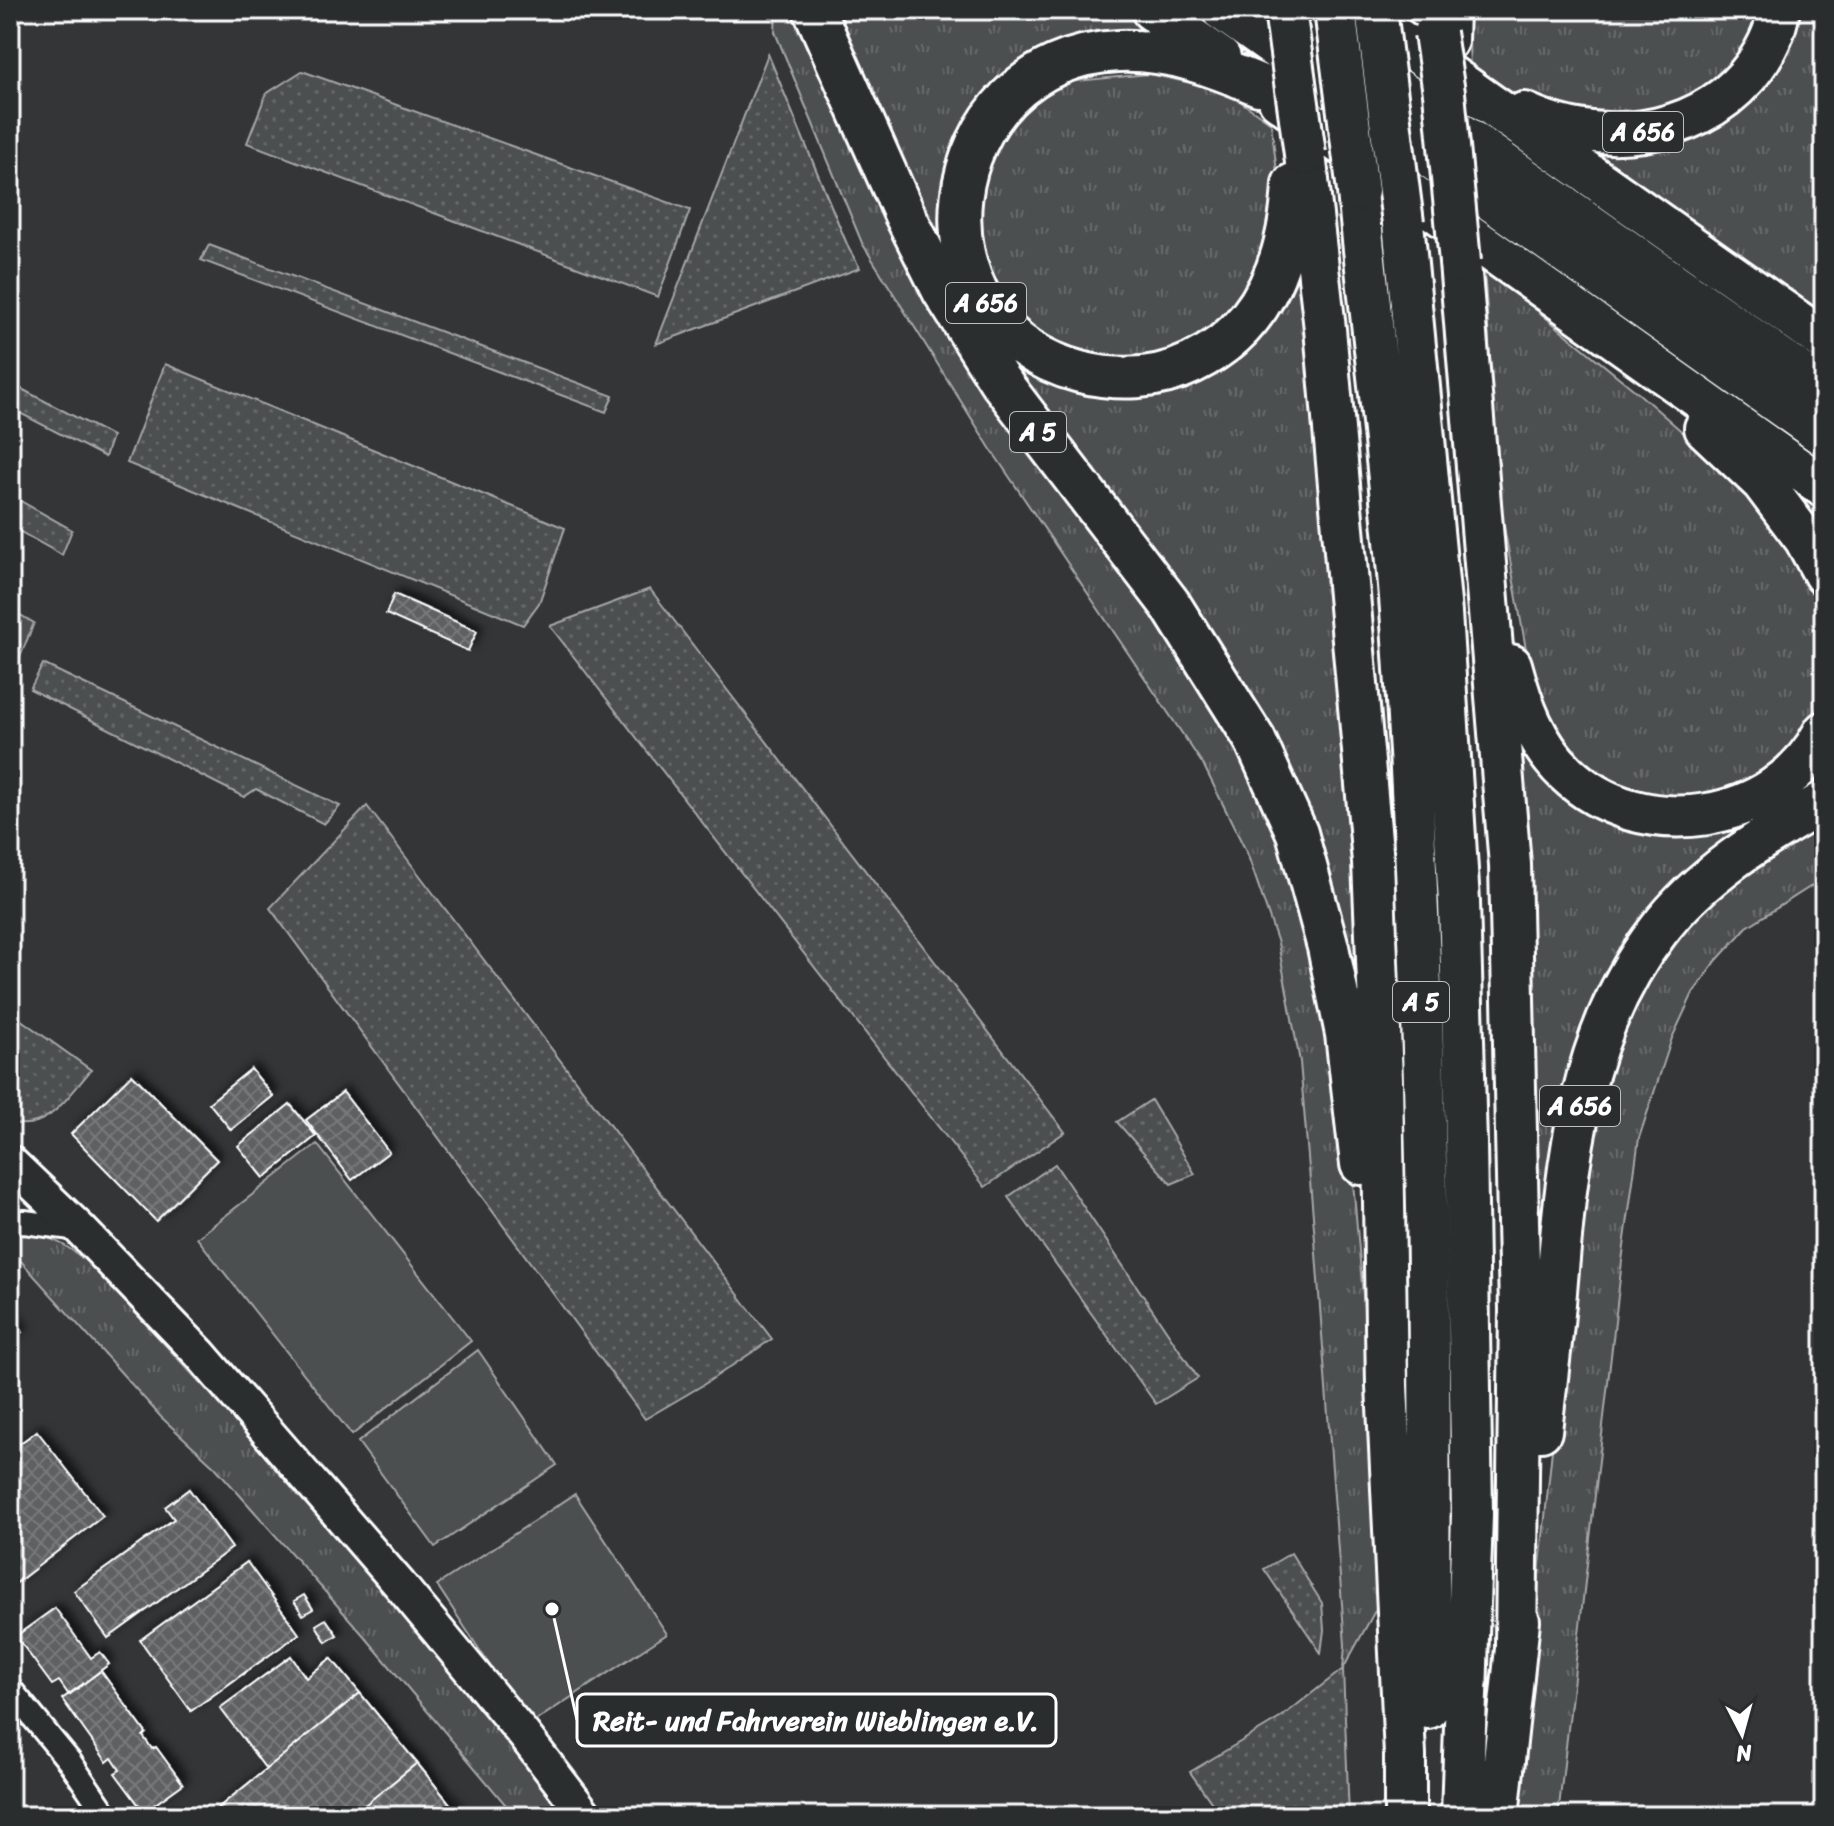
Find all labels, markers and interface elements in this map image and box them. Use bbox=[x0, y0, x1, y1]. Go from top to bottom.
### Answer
road number: A 656 bbox=[1603, 112, 1683, 152]
road number: A 656 bbox=[946, 283, 1026, 323]
road number: A 5 bbox=[1010, 412, 1066, 452]
road number: A 5 bbox=[1393, 982, 1449, 1022]
road number: A 656 bbox=[1540, 1086, 1620, 1126]
callout: Reit- und Fahrverein Wieblingen e.V. bbox=[577, 1694, 1056, 1746]
north arrow bbox=[1702, 1694, 1782, 1774]
text: Reit- und Fahrverein Wieblingen e.V. bbox=[592, 1696, 1039, 1745]
text: N bbox=[1734, 1733, 1755, 1774]

